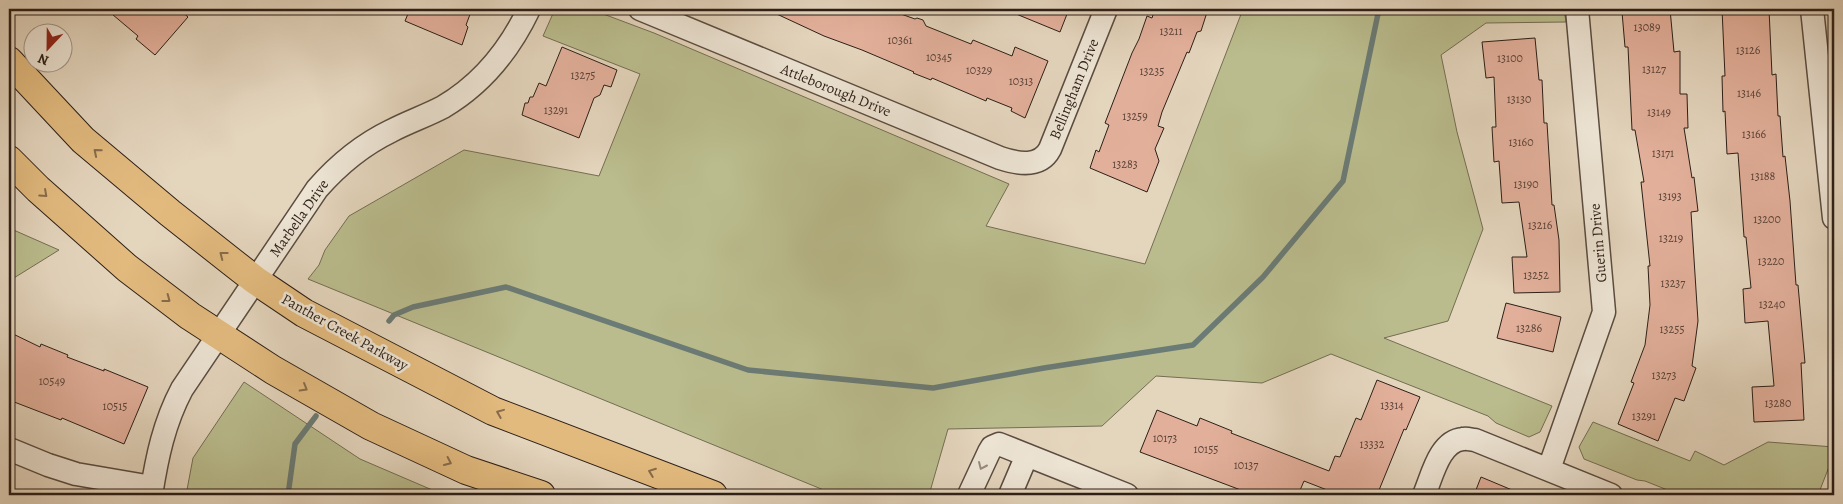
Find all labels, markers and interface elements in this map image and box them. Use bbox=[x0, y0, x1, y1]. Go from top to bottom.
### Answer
house number: 13089 bbox=[1634, 19, 1660, 35]
north arrow bbox=[22, 22, 72, 72]
house number: 13211 bbox=[1159, 23, 1183, 39]
house number: 10361 bbox=[887, 32, 913, 48]
street label: Bellingham Drive bbox=[1045, 35, 1103, 142]
house number: 13126 bbox=[1736, 42, 1761, 58]
text: N bbox=[35, 49, 52, 70]
house number: 10345 bbox=[926, 49, 952, 65]
house number: 13100 bbox=[1497, 50, 1523, 66]
street label: Attleborough Drive bbox=[777, 58, 894, 121]
house number: 13127 bbox=[1642, 61, 1667, 77]
house number: 10329 bbox=[966, 62, 992, 78]
house number: 13235 bbox=[1140, 63, 1164, 79]
house number: 13275 bbox=[571, 67, 596, 83]
house number: 10313 bbox=[1009, 73, 1033, 89]
house number: 13146 bbox=[1737, 85, 1762, 101]
house number: 13130 bbox=[1507, 91, 1531, 107]
house number: 13291 bbox=[544, 102, 568, 118]
house number: 13149 bbox=[1647, 104, 1671, 120]
house number: 13259 bbox=[1122, 108, 1148, 124]
house number: 13166 bbox=[1742, 126, 1767, 142]
house number: 13160 bbox=[1508, 134, 1534, 150]
house number: 13171 bbox=[1652, 145, 1674, 161]
one-way arrow bbox=[94, 148, 103, 157]
house number: 13283 bbox=[1112, 156, 1138, 172]
house number: 13188 bbox=[1751, 168, 1776, 184]
street label: Marbella Drive bbox=[265, 175, 333, 261]
house number: 13190 bbox=[1513, 176, 1539, 192]
one-way arrow bbox=[38, 188, 47, 197]
house number: 13193 bbox=[1658, 188, 1682, 204]
street label: Guerin Drive bbox=[1585, 202, 1611, 283]
house number: 13200 bbox=[1753, 211, 1781, 227]
house number: 13216 bbox=[1528, 217, 1553, 233]
house number: 13219 bbox=[1659, 230, 1683, 246]
one-way arrow bbox=[220, 252, 229, 260]
house number: 13220 bbox=[1758, 253, 1784, 269]
house number: 13252 bbox=[1523, 267, 1549, 283]
house number: 13237 bbox=[1661, 275, 1686, 291]
street label: Panther Creek Parkway bbox=[278, 289, 412, 375]
one-way arrow bbox=[161, 294, 170, 302]
house number: 13240 bbox=[1759, 296, 1785, 312]
house number: 13286 bbox=[1516, 320, 1543, 336]
house number: 13255 bbox=[1659, 321, 1685, 337]
house number: 13273 bbox=[1652, 367, 1676, 383]
house number: 10549 bbox=[39, 373, 65, 389]
one-way arrow bbox=[298, 381, 307, 391]
house number: 13280 bbox=[1764, 395, 1792, 411]
house number: 13314 bbox=[1380, 397, 1404, 413]
house number: 10515 bbox=[103, 398, 127, 414]
house number: 13291 bbox=[1632, 408, 1656, 424]
one-way arrow bbox=[496, 409, 505, 420]
house number: 10173 bbox=[1153, 430, 1177, 446]
house number: 13332 bbox=[1360, 436, 1385, 452]
house number: 10155 bbox=[1194, 441, 1218, 457]
one-way arrow bbox=[443, 455, 452, 466]
house number: 10137 bbox=[1234, 457, 1259, 473]
one-way arrow bbox=[979, 460, 989, 469]
one-way arrow bbox=[648, 467, 656, 477]

